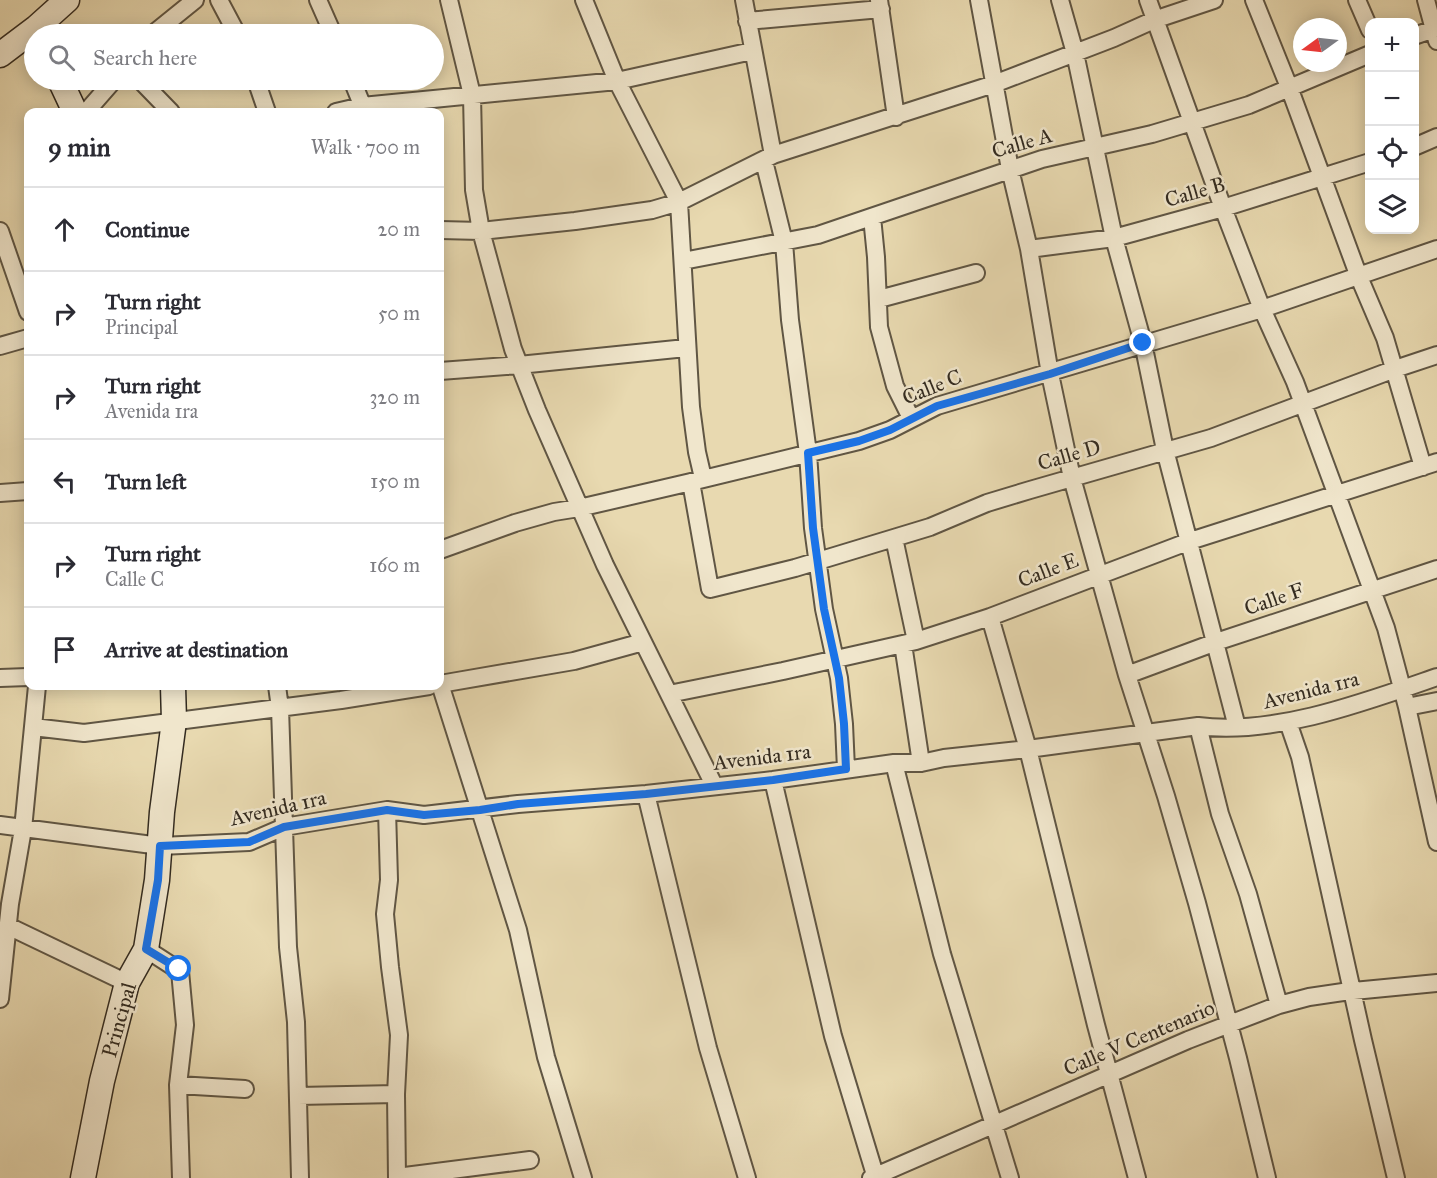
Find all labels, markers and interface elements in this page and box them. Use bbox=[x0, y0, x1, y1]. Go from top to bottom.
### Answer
north arrow bbox=[1293, 18, 1347, 72]
map controls bbox=[1365, 18, 1419, 234]
button: + bbox=[1365, 18, 1419, 72]
search box bbox=[24, 24, 444, 90]
icon: search bbox=[45, 41, 78, 74]
text: Search here bbox=[93, 44, 197, 71]
button: − bbox=[1365, 72, 1419, 126]
street label: Calle A bbox=[989, 122, 1055, 164]
button: locate bbox=[1365, 126, 1419, 180]
text: 9 min bbox=[48, 131, 111, 163]
text: Walk · 700 m bbox=[311, 135, 420, 159]
street label: Calle B bbox=[1162, 171, 1228, 213]
button: layers bbox=[1365, 180, 1419, 234]
icon: ahead bbox=[48, 213, 81, 246]
text: Continue bbox=[105, 216, 190, 243]
text: 20 m bbox=[377, 217, 420, 241]
text: Turn right bbox=[105, 288, 201, 315]
icon: right bbox=[48, 297, 81, 330]
text: 50 m bbox=[378, 301, 420, 325]
text: Principal bbox=[105, 315, 178, 339]
route end bbox=[1129, 329, 1155, 355]
street label: Calle C bbox=[898, 363, 966, 411]
text: Turn right bbox=[105, 372, 201, 399]
icon: right bbox=[48, 381, 81, 414]
text: 320 m bbox=[369, 385, 420, 409]
text: Avenida 1ra bbox=[105, 399, 198, 423]
street label: Calle D bbox=[1035, 434, 1103, 476]
icon: left bbox=[48, 465, 81, 498]
text: Turn left bbox=[105, 468, 187, 495]
text: 150 m bbox=[370, 469, 420, 493]
text: Turn right bbox=[105, 540, 201, 567]
street label: Calle E bbox=[1014, 547, 1082, 593]
icon: right bbox=[48, 549, 81, 582]
text: 160 m bbox=[369, 553, 420, 577]
text: Calle C bbox=[105, 567, 164, 591]
street label: Calle F bbox=[1241, 577, 1308, 621]
icon: arrive bbox=[48, 633, 81, 666]
text: Arrive at destination bbox=[105, 636, 288, 663]
street label: Avenida 1ra bbox=[1259, 666, 1362, 715]
street label: Avenida 1ra bbox=[711, 738, 812, 776]
street label: Avenida 1ra bbox=[226, 784, 329, 832]
route start bbox=[165, 955, 191, 981]
street label: Principal bbox=[96, 979, 142, 1060]
street label: Calle V Centenario bbox=[1059, 994, 1219, 1082]

